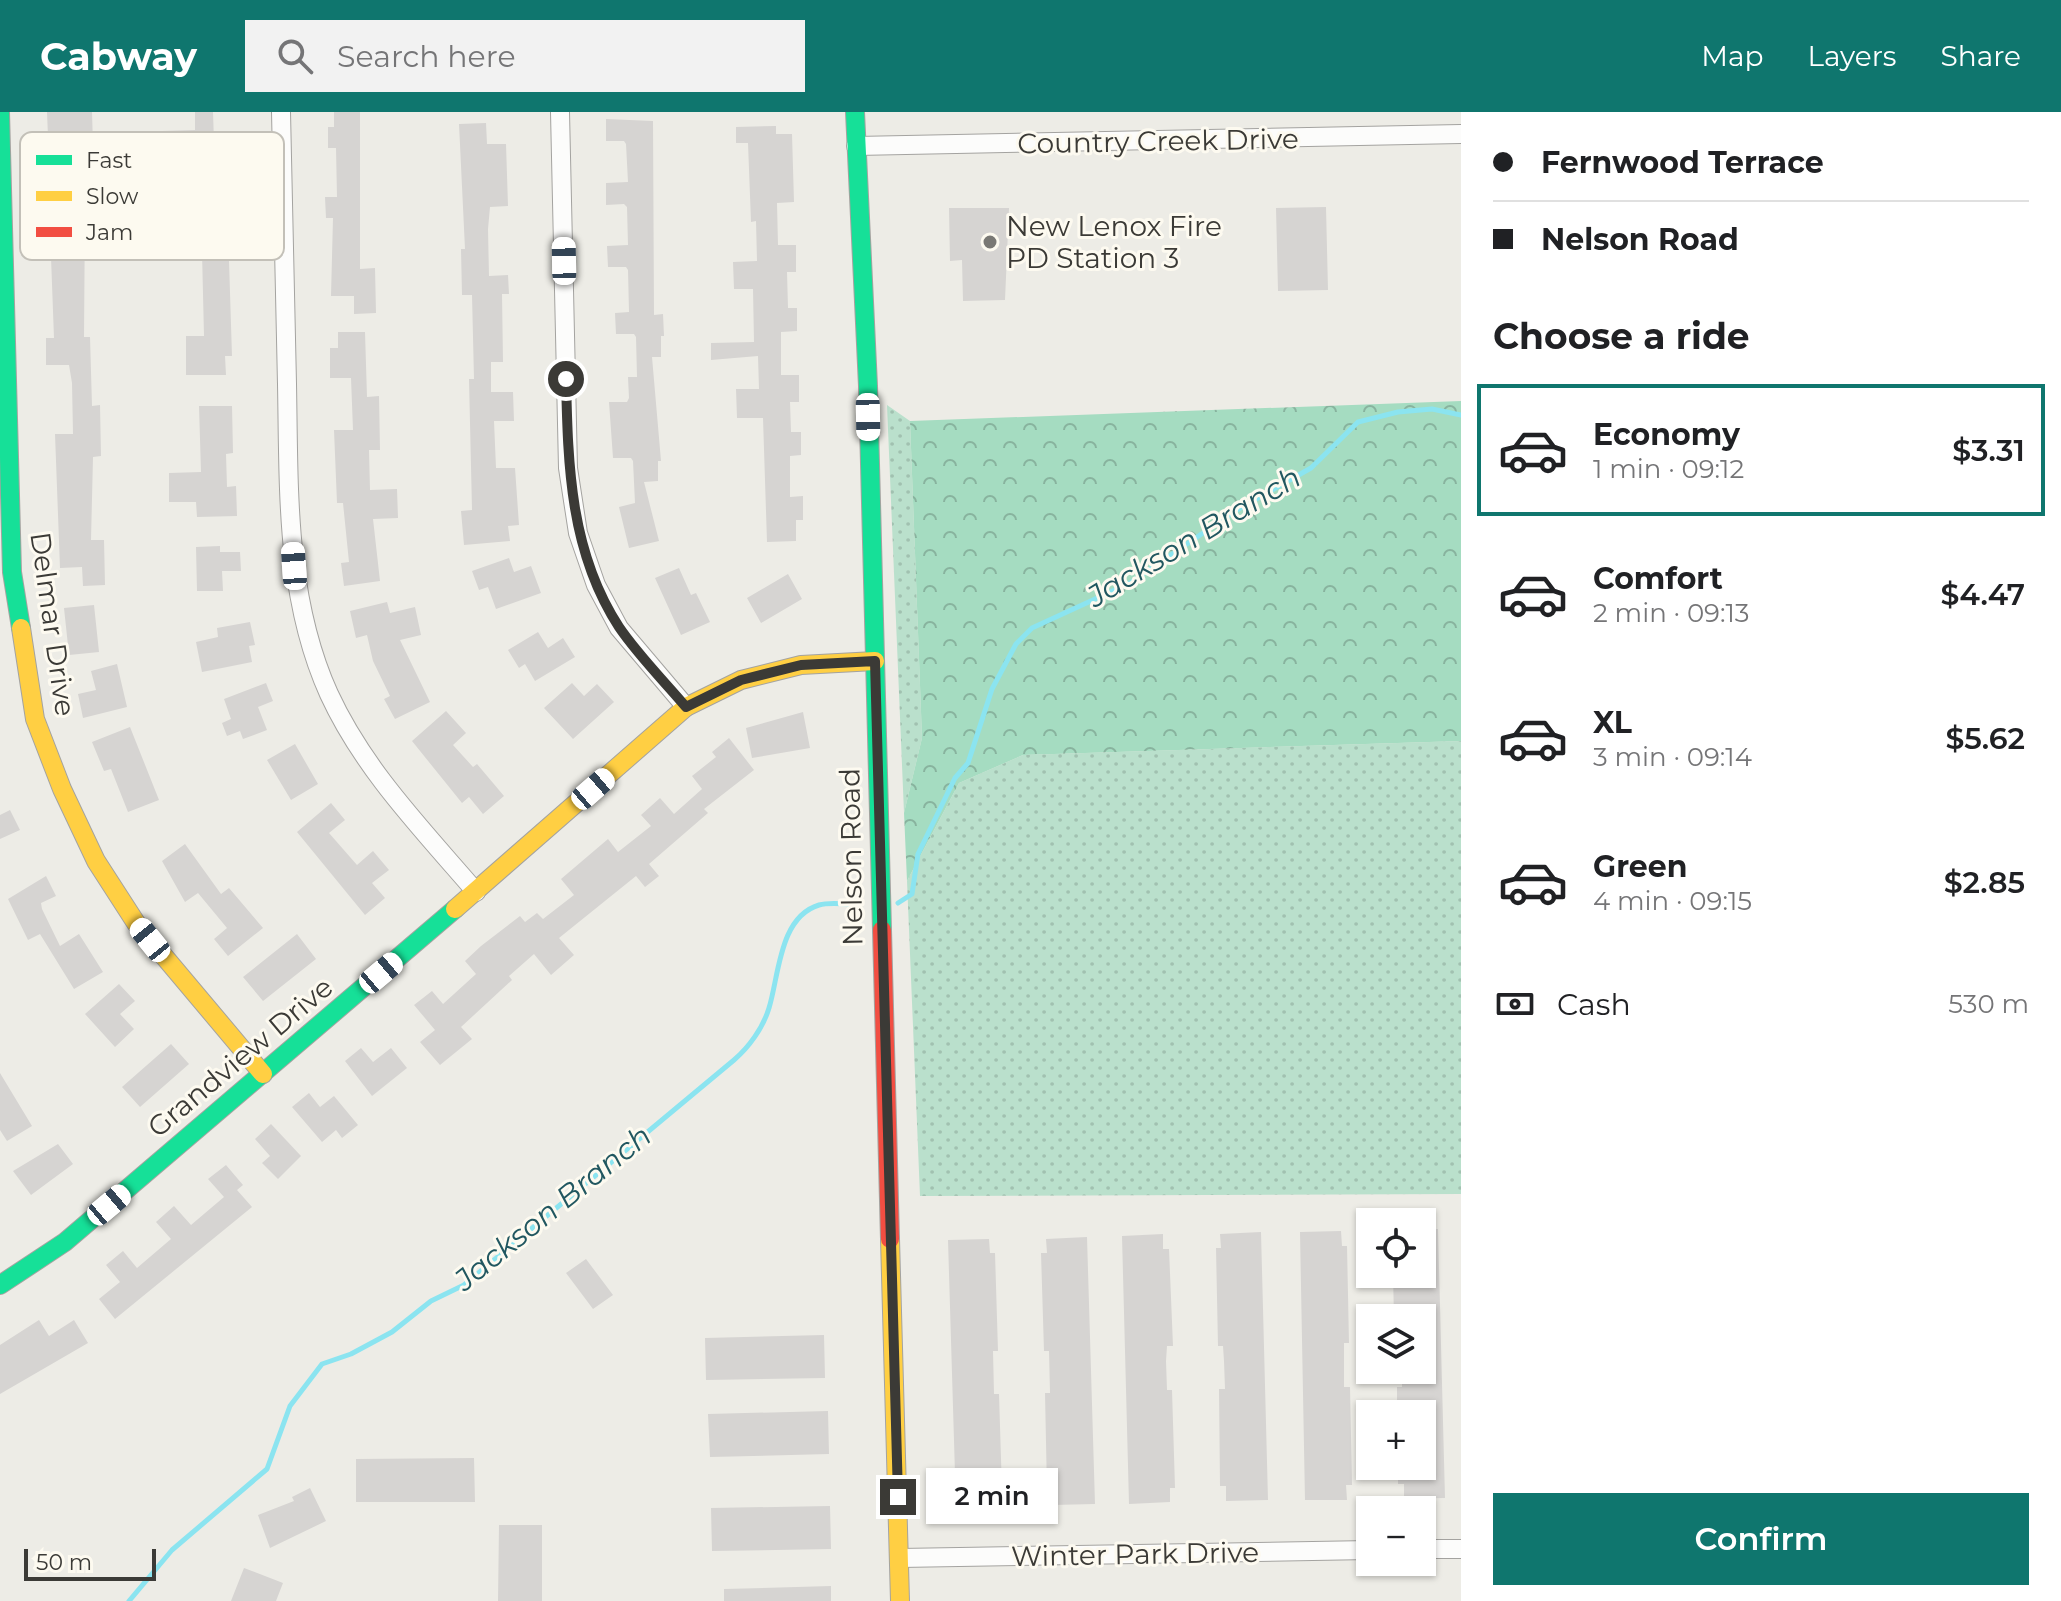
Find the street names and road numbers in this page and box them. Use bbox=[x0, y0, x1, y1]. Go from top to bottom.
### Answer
street label: Country Creek Drive bbox=[1017, 122, 1299, 160]
street label: Delmar Drive bbox=[23, 530, 83, 718]
street label: Nelson Road bbox=[832, 768, 870, 946]
street label: Grandview Drive bbox=[141, 970, 339, 1144]
street label: Winter Park Drive bbox=[1011, 1535, 1259, 1573]

